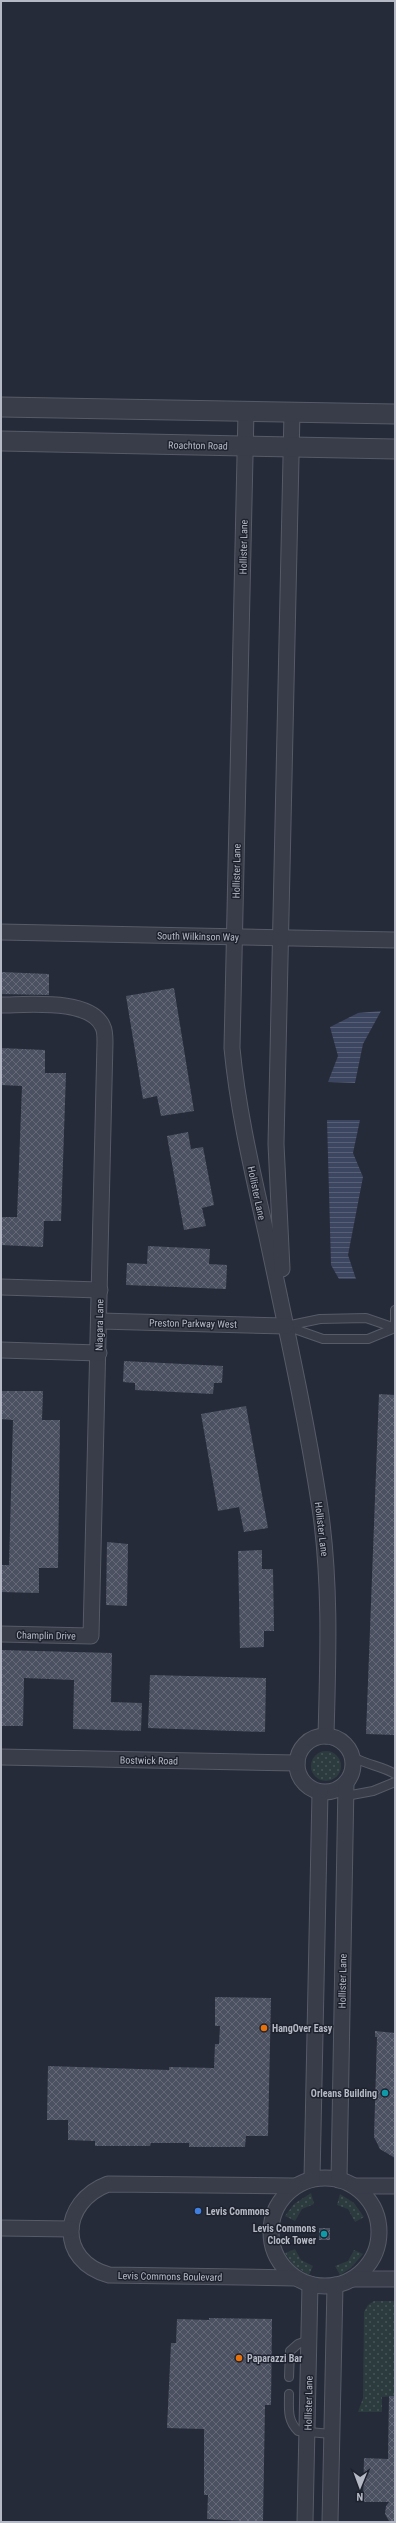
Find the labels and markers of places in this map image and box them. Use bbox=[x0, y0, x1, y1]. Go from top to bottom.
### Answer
marker: HangOver Easy bbox=[259, 2023, 269, 2033]
place label: HangOver Easy bbox=[272, 2023, 333, 2034]
place label: Orleans Building bbox=[311, 2088, 377, 2099]
marker: Orleans Building bbox=[380, 2088, 390, 2098]
marker: Levis Commons bbox=[193, 2206, 203, 2216]
place label: Levis Commons bbox=[206, 2206, 270, 2217]
place label: Levis Commons Clock Tower bbox=[253, 2223, 317, 2246]
marker: Levis Commons Clock Tower bbox=[319, 2229, 329, 2239]
marker: Paparazzi Bar bbox=[234, 2353, 244, 2363]
place label: Paparazzi Bar bbox=[247, 2353, 303, 2364]

